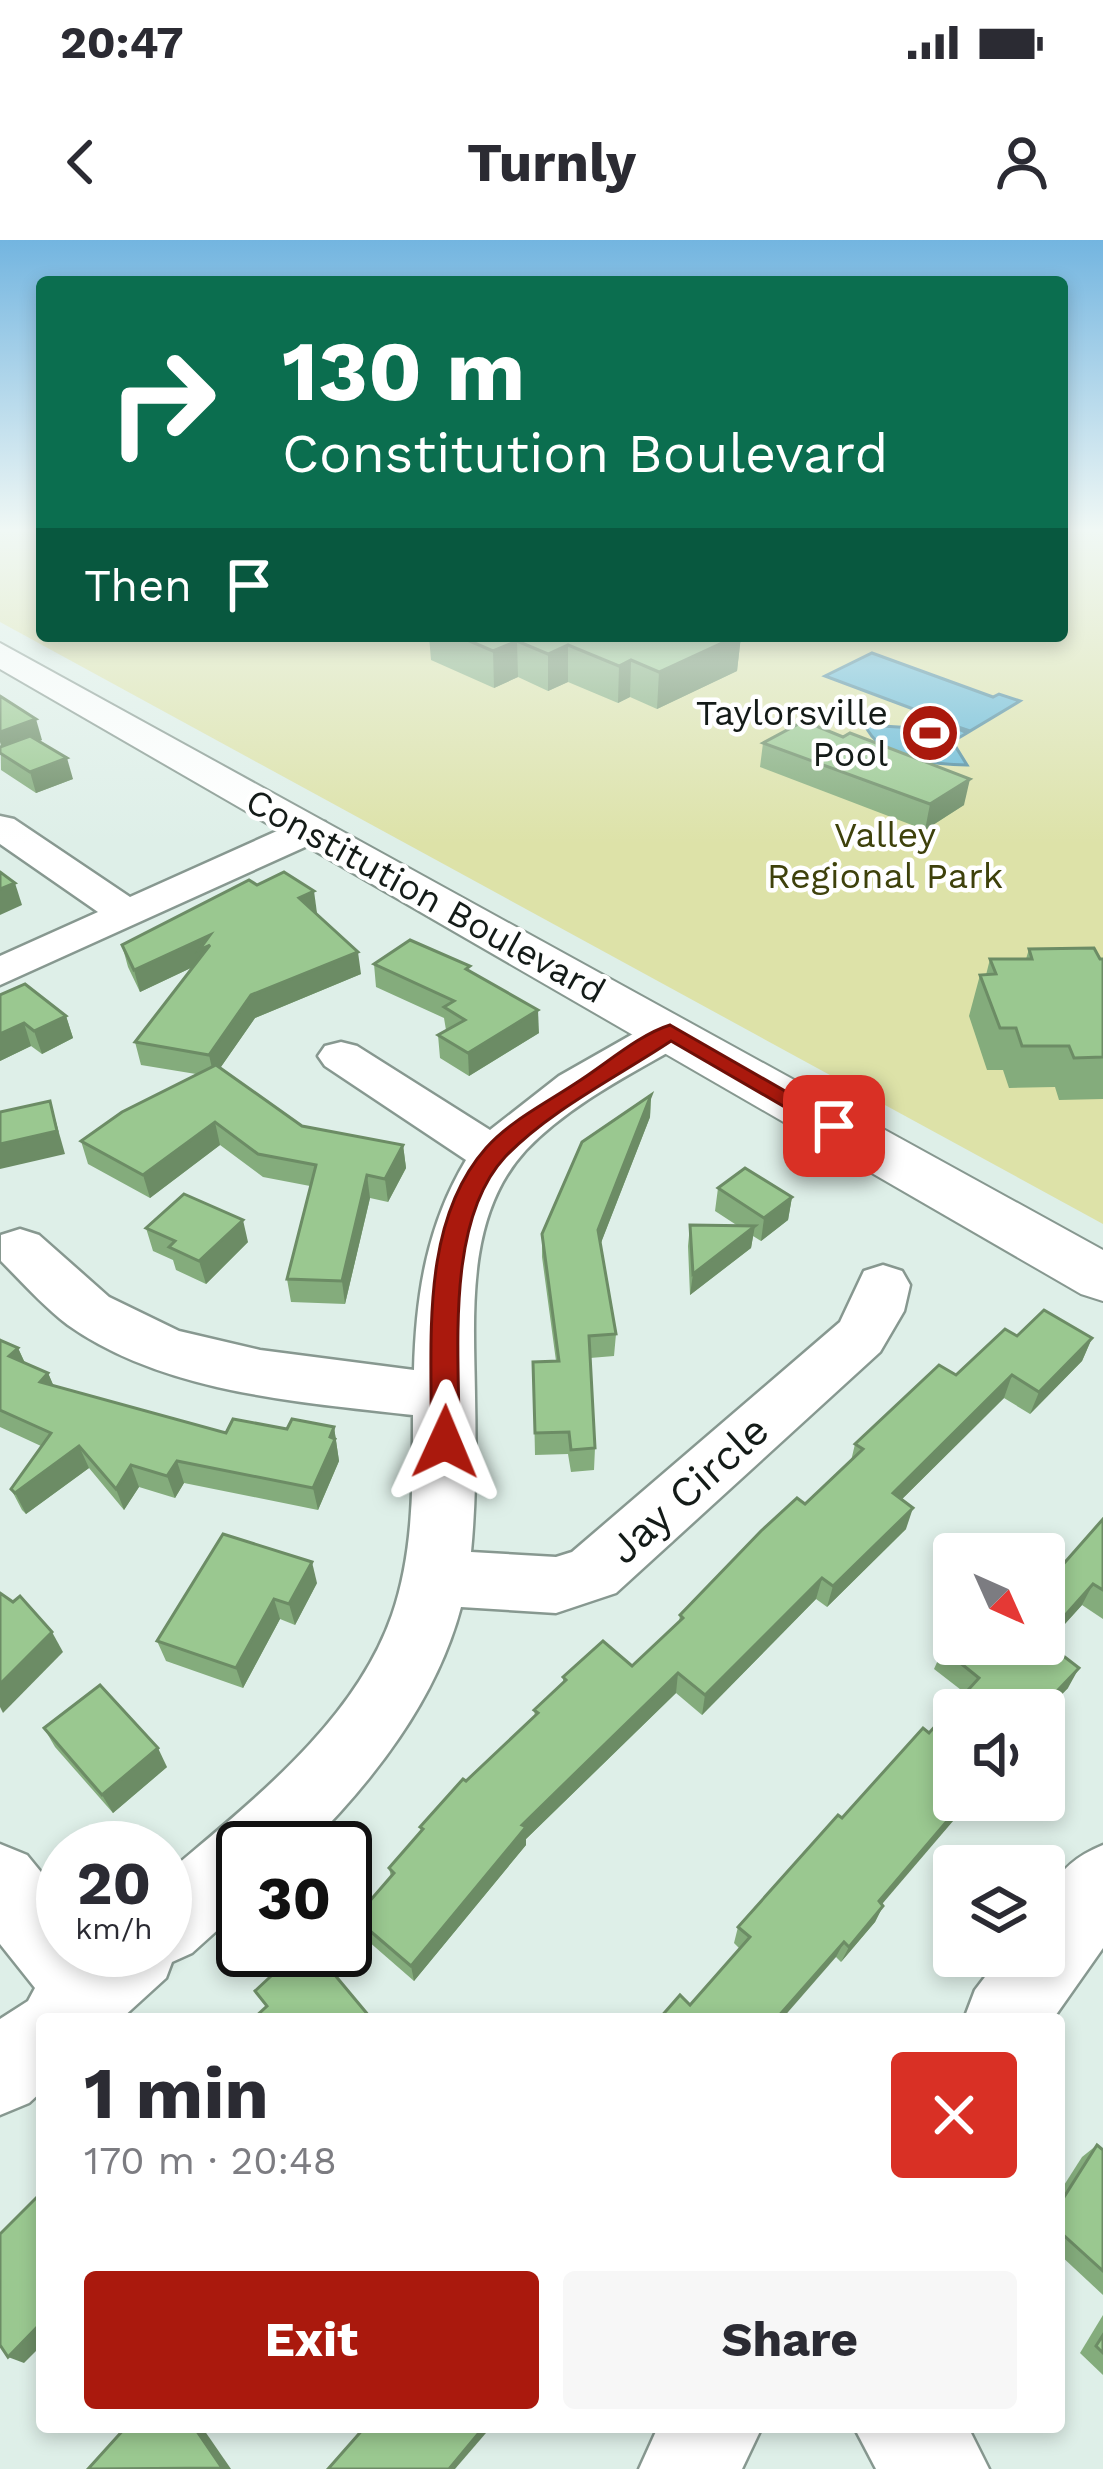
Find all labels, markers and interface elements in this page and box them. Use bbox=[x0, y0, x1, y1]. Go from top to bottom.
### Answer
text: 20:47 bbox=[60, 16, 184, 69]
icon: back bbox=[48, 129, 114, 195]
icon: person bbox=[989, 129, 1055, 195]
text: Turnly bbox=[467, 131, 636, 194]
text: 130 m bbox=[282, 322, 525, 420]
icon: right bbox=[84, 324, 240, 480]
text: Constitution Boulevard bbox=[282, 422, 888, 485]
icon: arrive bbox=[216, 552, 282, 618]
text: Then bbox=[84, 559, 192, 612]
place label: Taylorsville Pool bbox=[696, 692, 888, 775]
sports icon: Taylorsville Pool bbox=[899, 702, 961, 764]
street label: Constitution Boulevard bbox=[239, 780, 612, 1012]
park label: Valley Regional Park bbox=[767, 814, 1003, 897]
pin bbox=[783, 1075, 885, 1177]
icon: arrive bbox=[801, 1093, 867, 1159]
position arrow bbox=[382, 1379, 508, 1505]
street label: Jay Circle bbox=[599, 1405, 778, 1574]
north arrow bbox=[933, 1533, 1065, 1665]
map controls bbox=[933, 1533, 1065, 1977]
button: sound bbox=[933, 1689, 1065, 1821]
speed limit sign: 30 bbox=[216, 1821, 372, 1977]
button: layers bbox=[933, 1845, 1065, 1977]
text: 20 bbox=[77, 1848, 151, 1919]
text: km/h bbox=[75, 1911, 153, 1946]
text: 1 min bbox=[84, 2051, 269, 2135]
button: close bbox=[891, 2052, 1017, 2178]
text: 170 m · 20:48 bbox=[84, 2138, 337, 2183]
button: Exit bbox=[84, 2271, 539, 2409]
button: Share bbox=[563, 2271, 1017, 2409]

